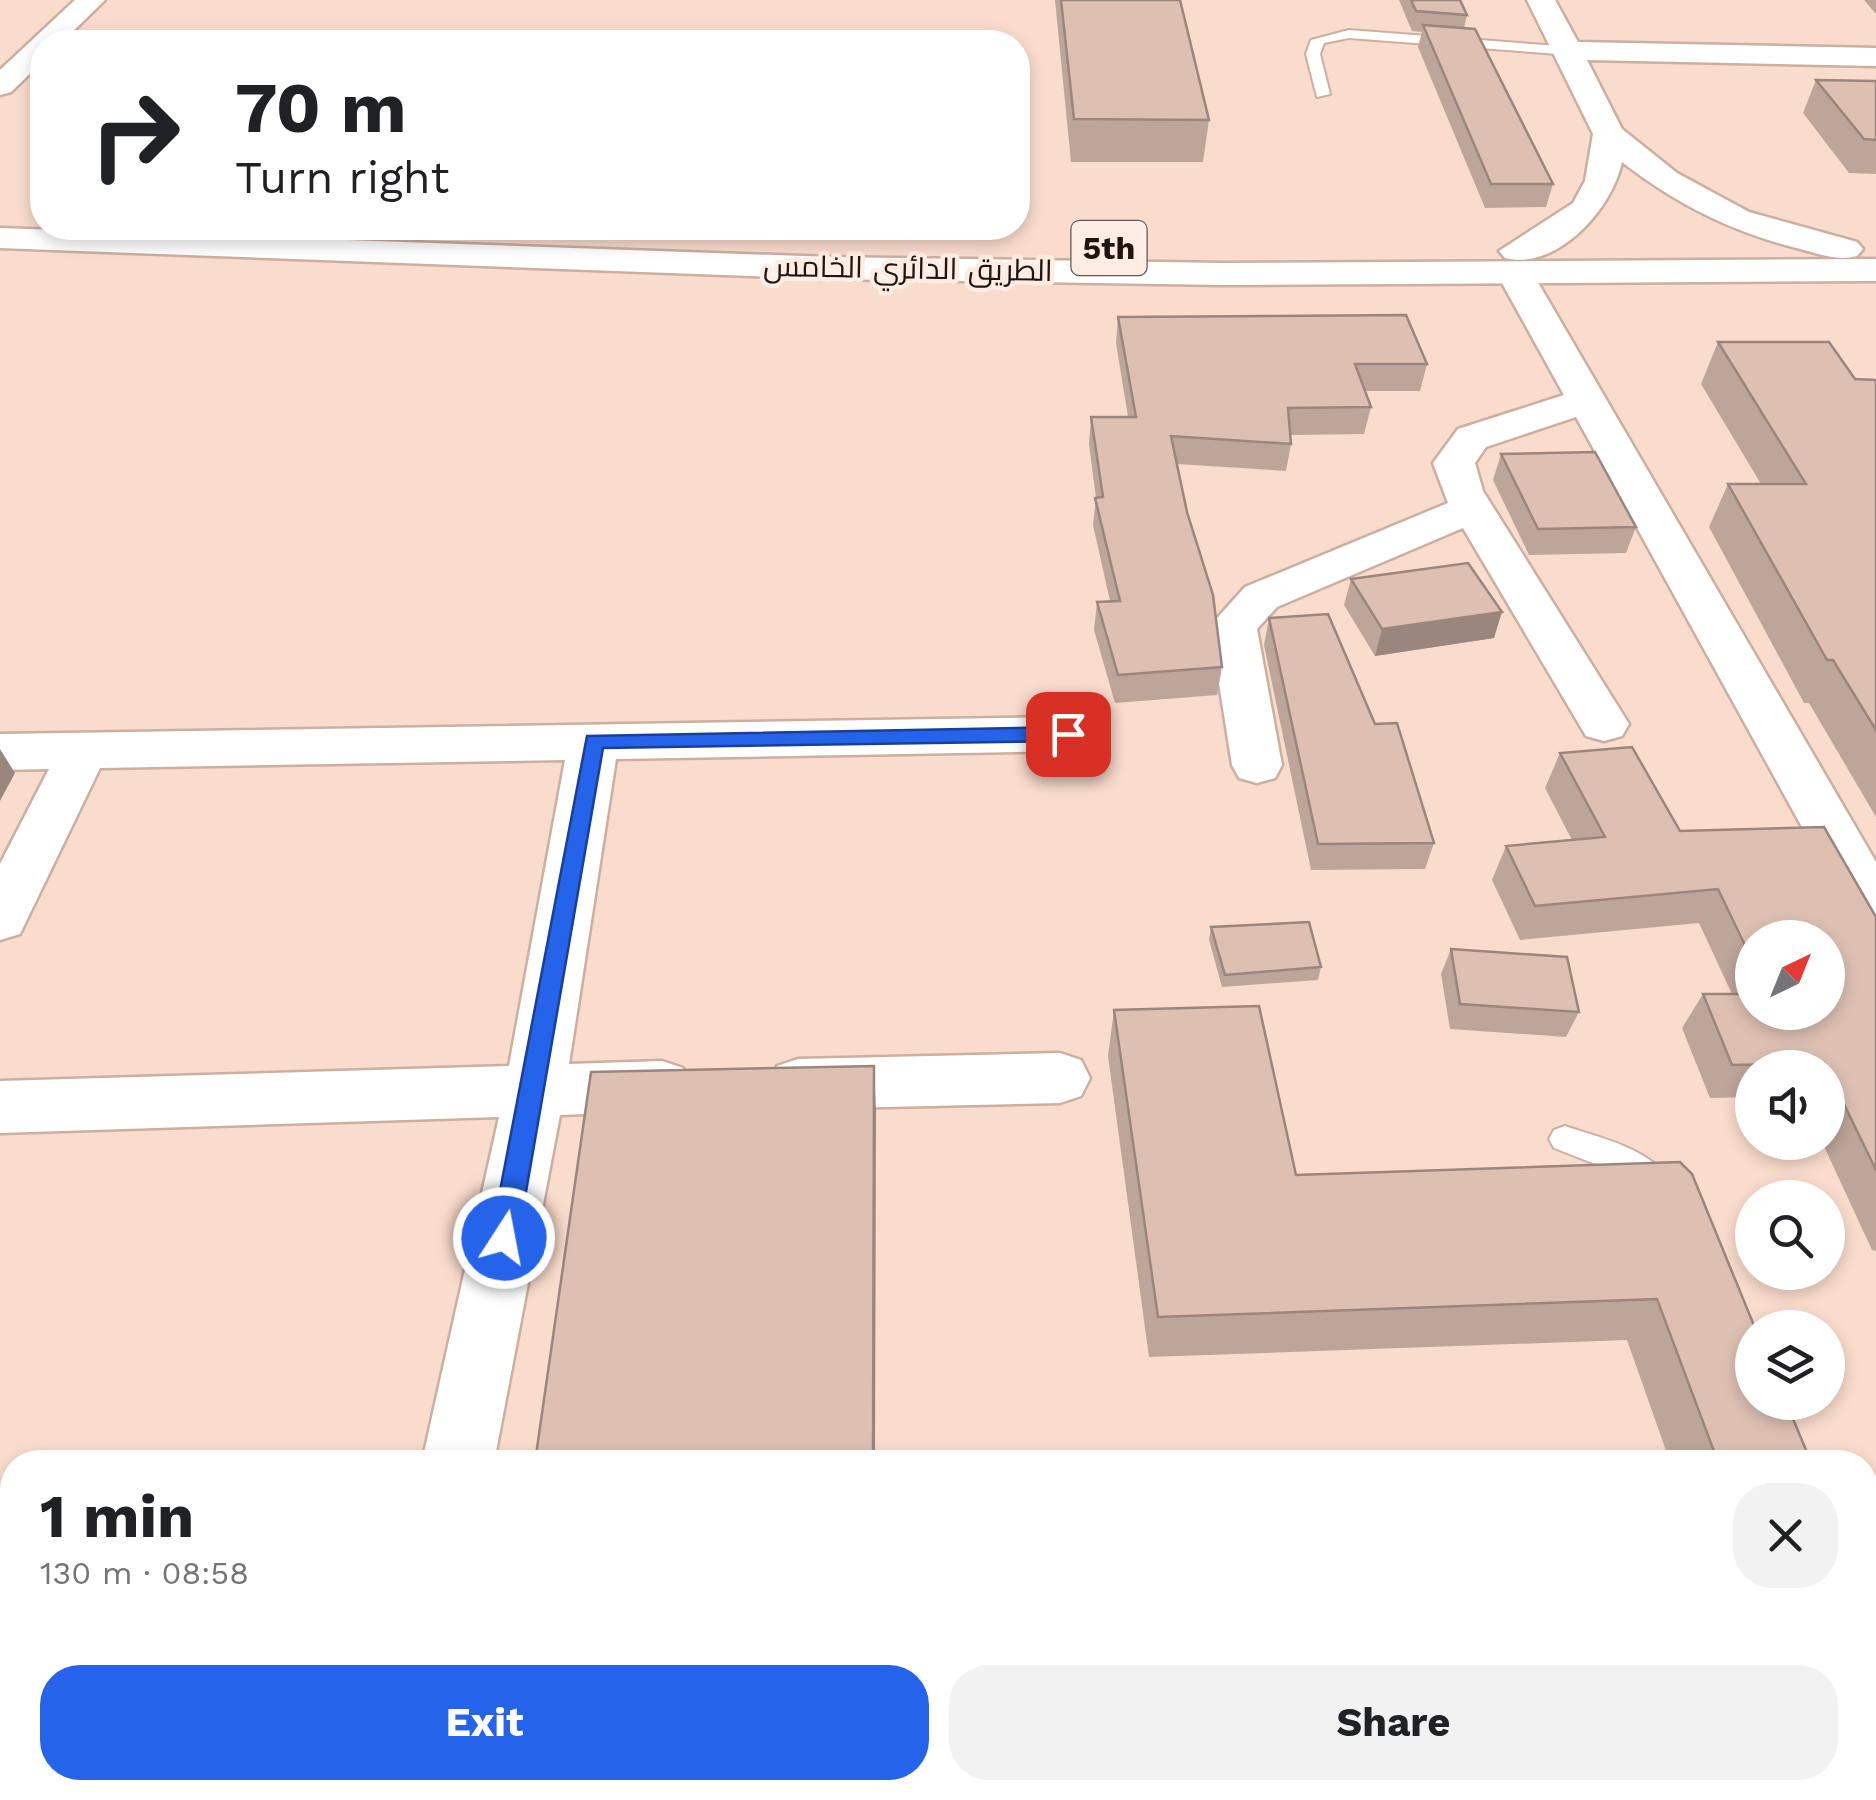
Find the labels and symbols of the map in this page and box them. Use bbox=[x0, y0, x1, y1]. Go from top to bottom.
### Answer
road number: 5th bbox=[1072, 221, 1146, 275]
street label: الطريق الدائري الخامس bbox=[763, 248, 1053, 294]
pin bbox=[1026, 692, 1111, 777]
north arrow bbox=[1735, 920, 1845, 1030]
position arrow bbox=[452, 1186, 556, 1290]

